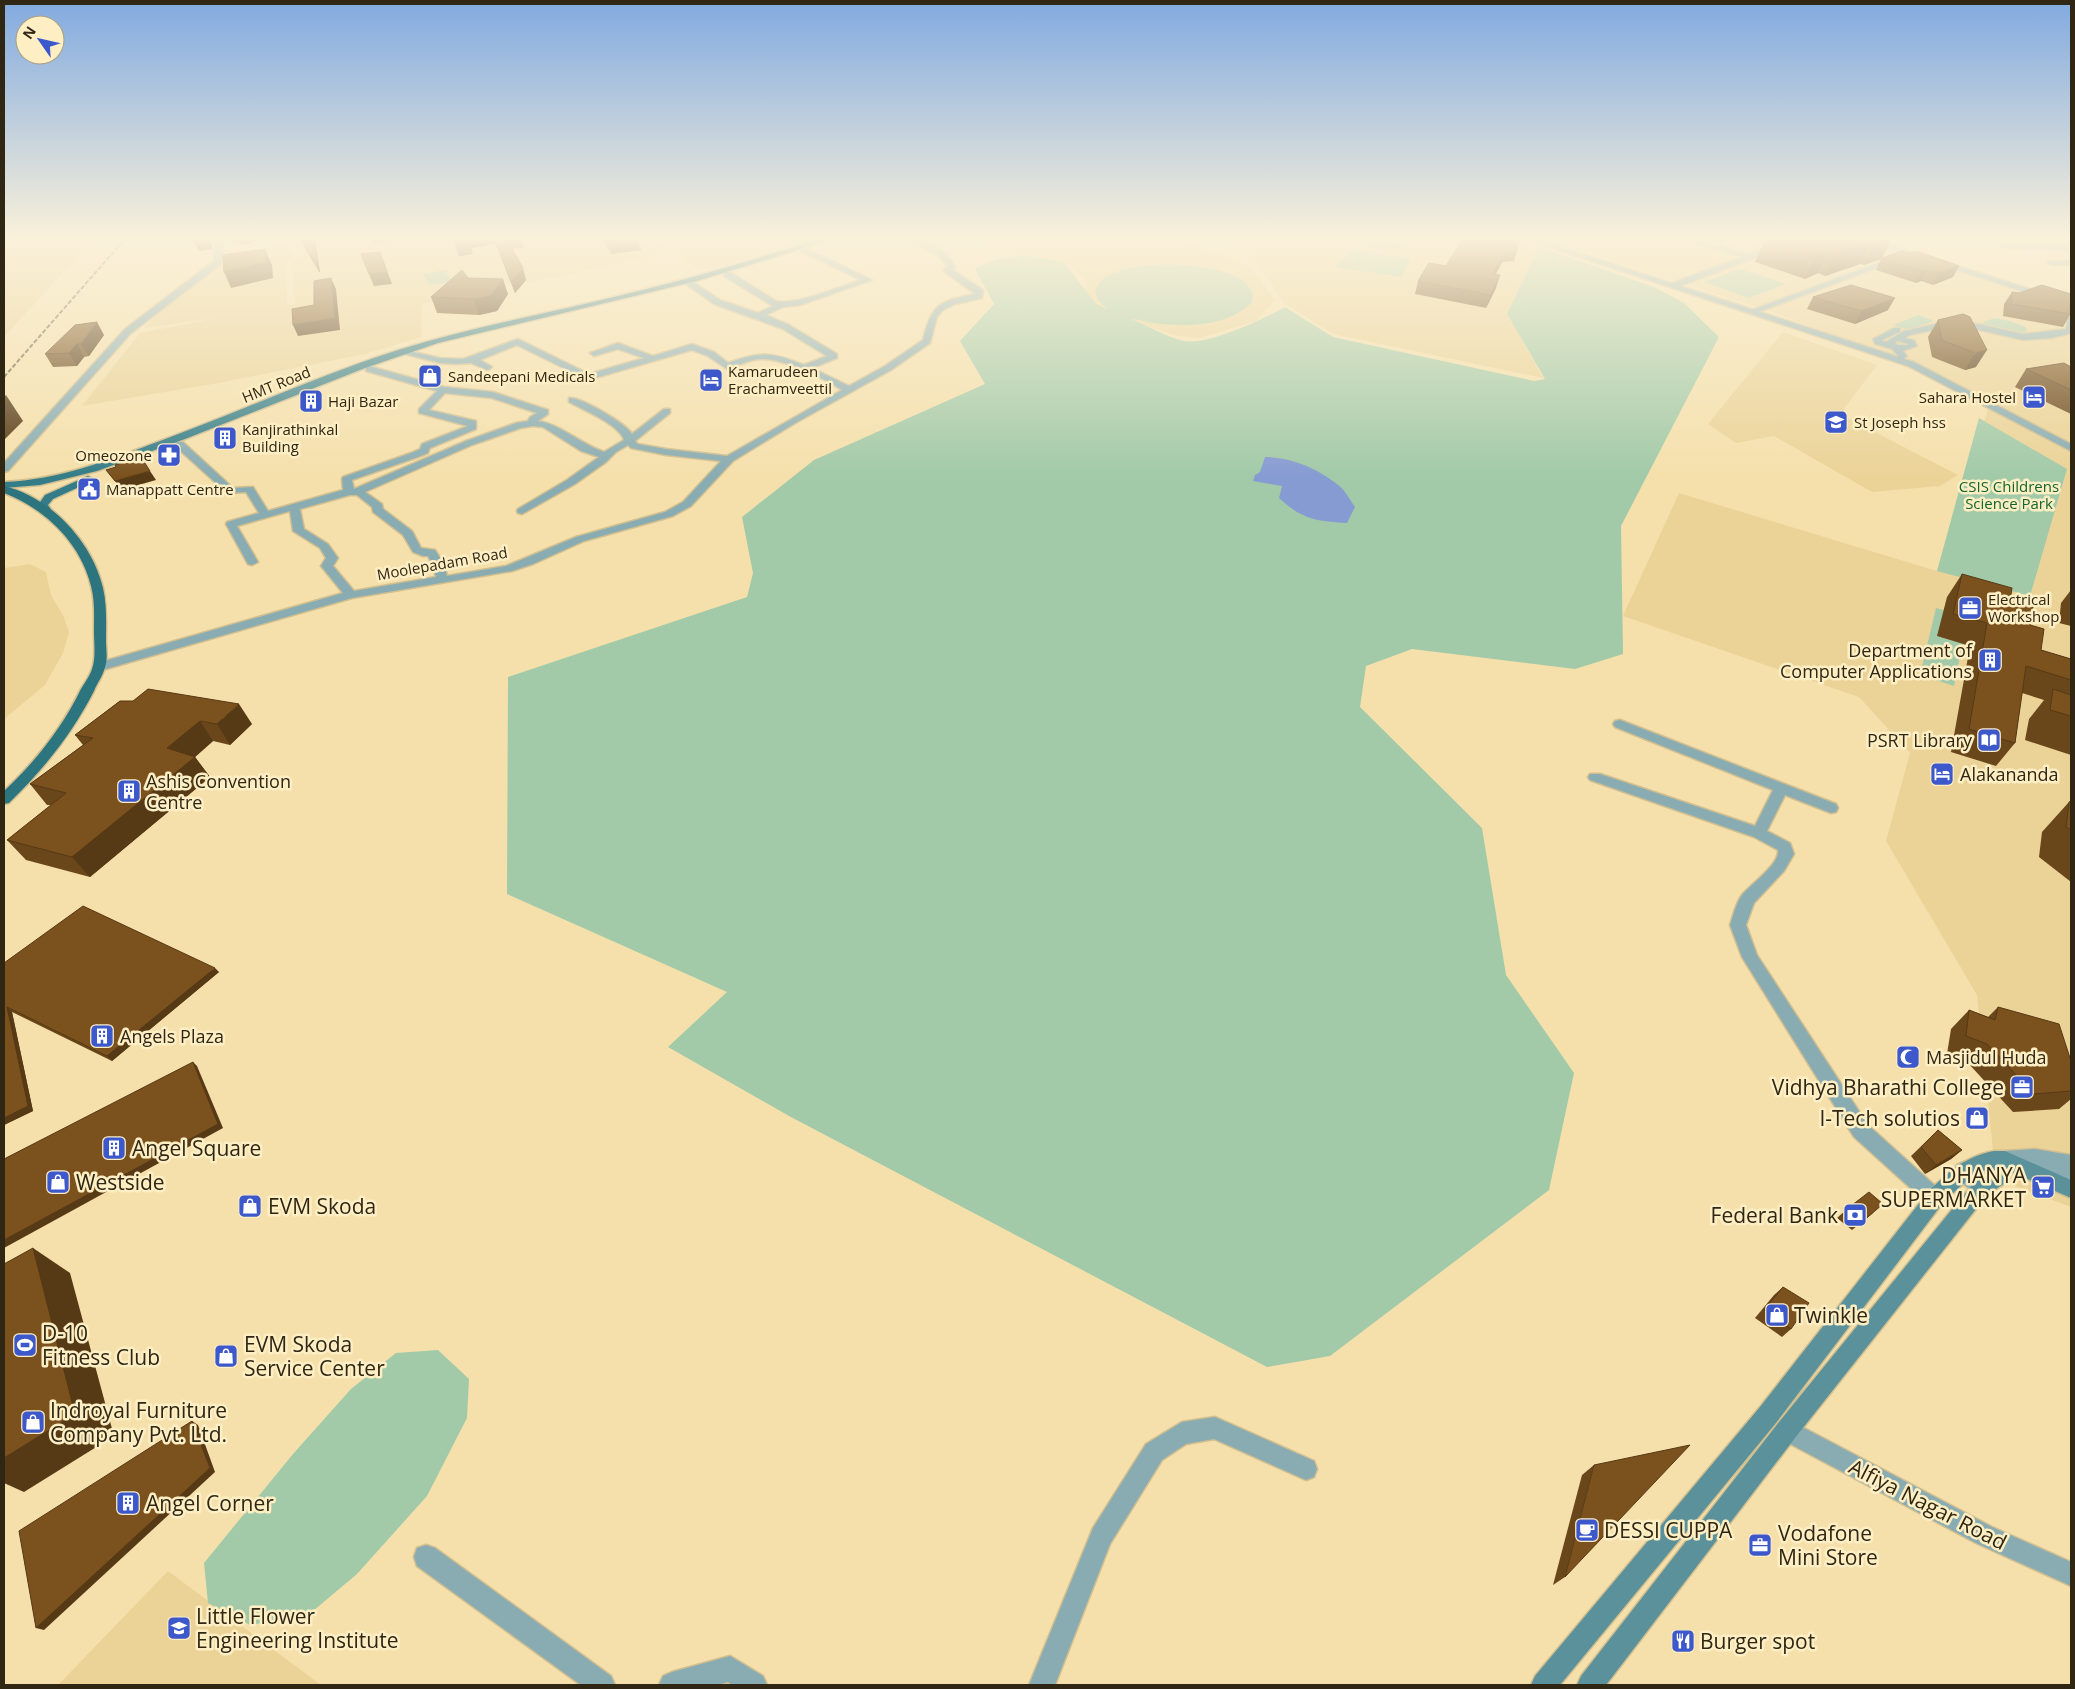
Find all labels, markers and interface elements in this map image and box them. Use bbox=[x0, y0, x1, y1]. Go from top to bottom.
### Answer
north arrow bbox=[15, 15, 65, 65]
text: N bbox=[18, 22, 40, 42]
street label: HMT Road bbox=[239, 361, 313, 407]
place label: Kamarudeen Erachamveettil bbox=[728, 361, 832, 398]
shop icon: Sandeepani Medicals bbox=[417, 363, 443, 389]
place label: Sandeepani Medicals bbox=[448, 366, 596, 386]
hotel icon: Kamarudeen Erachamveettil bbox=[698, 367, 724, 393]
hotel icon: Sahara Hostel bbox=[2021, 384, 2047, 410]
place label: Sahara Hostel bbox=[1919, 387, 2016, 407]
building icon: Haji Bazar bbox=[298, 388, 324, 414]
place label: Haji Bazar bbox=[328, 391, 398, 411]
school or university icon: St Joseph hss bbox=[1823, 409, 1849, 435]
place label: St Joseph hss bbox=[1854, 412, 1946, 432]
place label: Kanjirathinkal Building bbox=[242, 419, 338, 456]
building icon: Kanjirathinkal Building bbox=[212, 425, 238, 451]
pharmacy icon: Omeozone bbox=[156, 442, 182, 468]
place label: Omeozone bbox=[75, 445, 152, 465]
public building icon: Manappatt Centre bbox=[76, 476, 102, 502]
park label: CSIS Childrens Science Park bbox=[1959, 476, 2059, 513]
place label: Manappatt Centre bbox=[106, 479, 234, 499]
street label: Moolepadam Road bbox=[375, 542, 509, 584]
place label: Electrical Workshop bbox=[1988, 589, 2059, 626]
office icon: Electrical Workshop bbox=[1957, 595, 1983, 621]
place label: Department of Computer Applications bbox=[1780, 638, 1973, 683]
building icon: Department of Computer Applications bbox=[1977, 647, 2003, 673]
library icon: PSRT Library bbox=[1976, 727, 2002, 753]
place label: PSRT Library bbox=[1867, 728, 1973, 752]
hotel icon: Alakananda bbox=[1929, 761, 1955, 787]
place label: Alakananda bbox=[1960, 762, 2058, 786]
place label: Ashis Convention Centre bbox=[146, 769, 291, 814]
building icon: Ashis Convention Centre bbox=[116, 778, 142, 804]
building icon: Angels Plaza bbox=[89, 1023, 115, 1049]
place label: Angels Plaza bbox=[120, 1024, 224, 1048]
mosque icon: Masjidul Huda bbox=[1895, 1044, 1921, 1070]
place label: Masjidul Huda bbox=[1926, 1045, 2046, 1069]
place label: Vidhya Bharathi College bbox=[1772, 1073, 2004, 1101]
office icon: Vidhya Bharathi College bbox=[2009, 1074, 2035, 1100]
place label: I-Tech solutios bbox=[1819, 1104, 1960, 1132]
shop icon: I-Tech solutios bbox=[1964, 1105, 1990, 1131]
place label: Angel Square bbox=[132, 1134, 261, 1162]
building icon: Angel Square bbox=[101, 1135, 127, 1161]
place label: DHANYA SUPERMARKET bbox=[1881, 1161, 2027, 1213]
place label: Westside bbox=[76, 1168, 165, 1196]
shop icon: Westside bbox=[45, 1169, 71, 1195]
supermarket icon: DHANYA SUPERMARKET bbox=[2030, 1174, 2056, 1200]
place label: EVM Skoda bbox=[268, 1192, 376, 1220]
shop icon: EVM Skoda bbox=[237, 1193, 263, 1219]
place label: Federal Bank bbox=[1711, 1201, 1838, 1229]
bank icon: Federal Bank bbox=[1842, 1202, 1868, 1228]
place label: Twinkle bbox=[1794, 1301, 1868, 1329]
shop icon: Twinkle bbox=[1764, 1302, 1790, 1328]
place label: D-10 Fitness Club bbox=[42, 1319, 160, 1371]
place label: EVM Skoda Service Center bbox=[244, 1330, 385, 1382]
sports icon: D-10 Fitness Club bbox=[12, 1332, 38, 1358]
shop icon: EVM Skoda Service Center bbox=[213, 1343, 239, 1369]
place label: Indroyal Furniture Company Pvt. Ltd. bbox=[50, 1396, 227, 1448]
shop icon: Indroyal Furniture Company Pvt. Ltd. bbox=[20, 1409, 46, 1435]
street label: Alfiya Nagar Road bbox=[1844, 1452, 2012, 1556]
place label: Angel Corner bbox=[146, 1489, 274, 1517]
building icon: Angel Corner bbox=[115, 1490, 141, 1516]
place label: DESSI CUPPA bbox=[1604, 1516, 1733, 1544]
cafe icon: DESSI CUPPA bbox=[1574, 1517, 1600, 1543]
place label: Vodafone Mini Store bbox=[1778, 1519, 1878, 1571]
office icon: Vodafone Mini Store bbox=[1747, 1532, 1773, 1558]
place label: Little Flower Engineering Institute bbox=[196, 1602, 399, 1654]
school or university icon: Little Flower Engineering Institute bbox=[166, 1615, 192, 1641]
place label: Burger spot bbox=[1700, 1627, 1815, 1655]
restaurant icon: Burger spot bbox=[1670, 1628, 1696, 1654]

